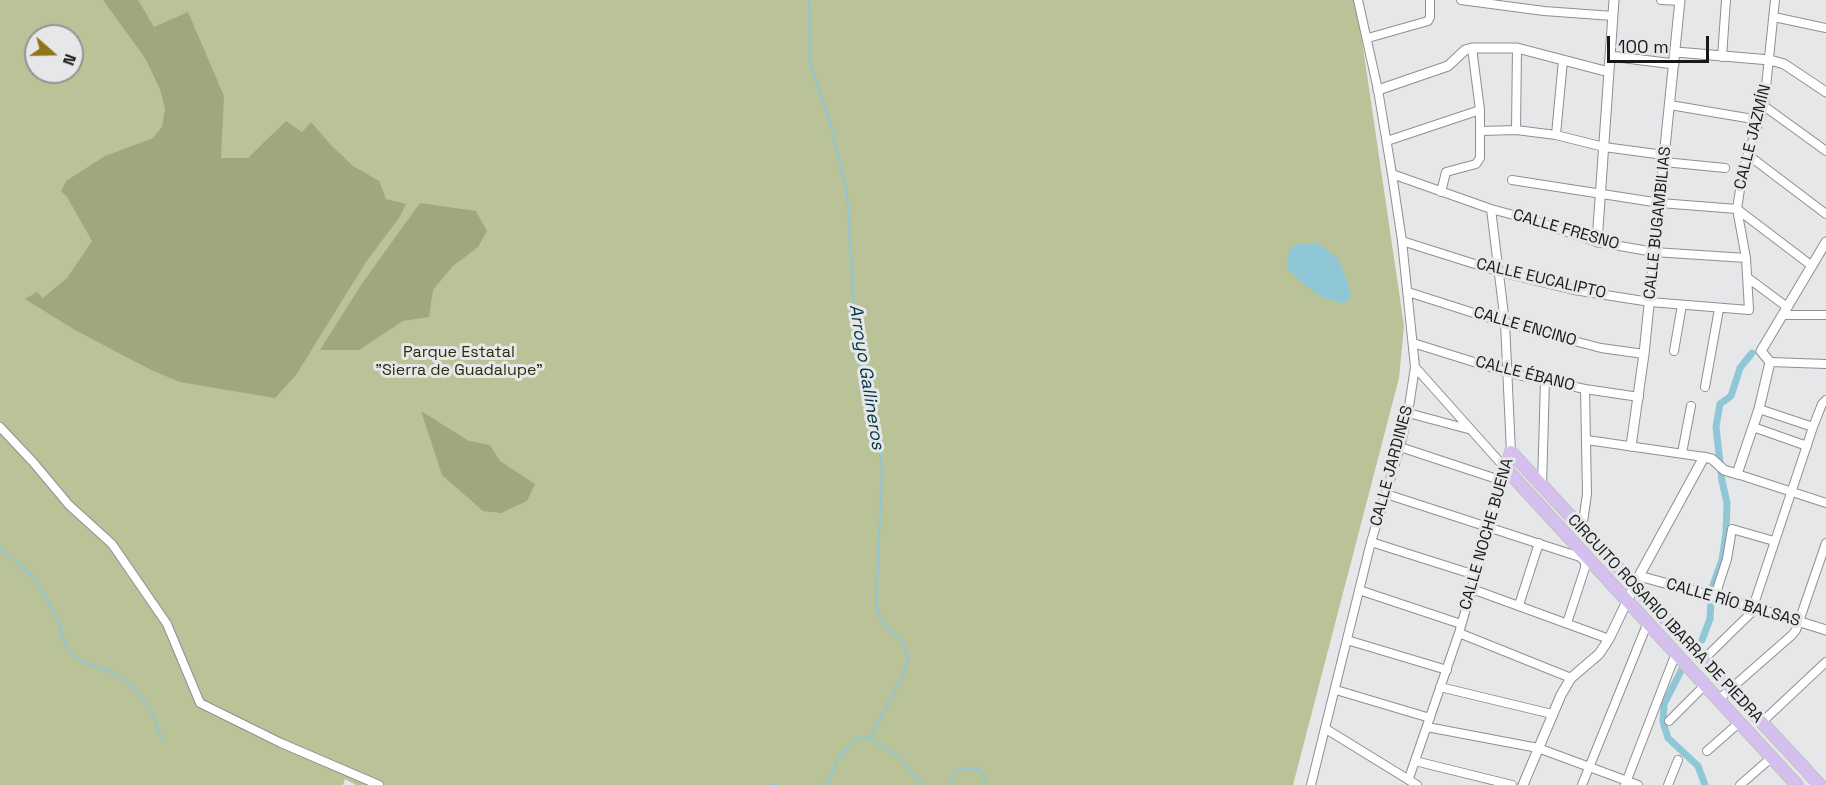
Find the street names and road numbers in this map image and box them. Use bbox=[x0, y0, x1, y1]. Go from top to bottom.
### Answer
street label: CALLE JAZMÍN bbox=[1731, 83, 1775, 191]
street label: CALLE BUGAMBILIAS bbox=[1640, 146, 1676, 300]
street label: CALLE FRESNO bbox=[1511, 206, 1621, 254]
street label: CALLE EUCALIPTO bbox=[1474, 255, 1608, 303]
street label: CALLE ENCINO bbox=[1471, 303, 1579, 351]
street label: CALLE ÉBANO bbox=[1473, 352, 1577, 396]
street label: CALLE JARDINES bbox=[1367, 404, 1417, 528]
street label: CALLE NOCHE BUENA bbox=[1456, 456, 1518, 612]
street label: CIRCUITO ROSARIO IBARRA DE PIEDRA bbox=[1563, 511, 1767, 727]
street label: CALLE RÍO BALSAS bbox=[1664, 575, 1802, 631]

